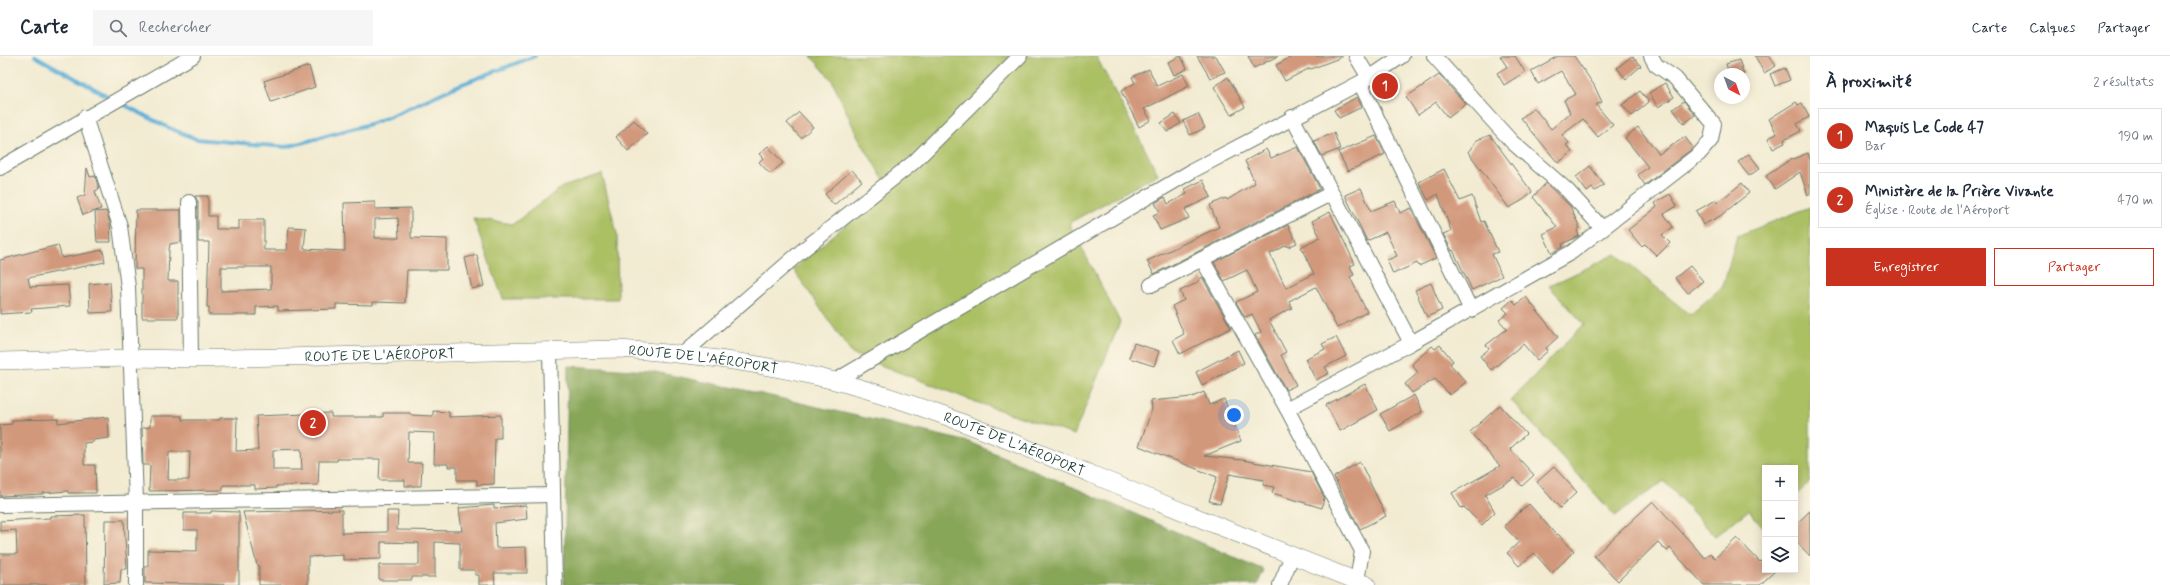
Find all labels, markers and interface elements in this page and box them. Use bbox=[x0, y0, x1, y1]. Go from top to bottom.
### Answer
search box bbox=[93, 10, 373, 46]
text: Carte bbox=[20, 15, 69, 40]
icon: search bbox=[107, 17, 129, 39]
text: Rechercher bbox=[139, 18, 212, 38]
text: Carte bbox=[1971, 19, 2007, 37]
text: Calques bbox=[2029, 19, 2075, 37]
text: Partager bbox=[2097, 19, 2150, 37]
north arrow bbox=[1714, 68, 1750, 104]
pin: 1 bbox=[1372, 71, 1398, 101]
text: À proximité bbox=[1826, 71, 1911, 93]
text: 2 résultats bbox=[2093, 74, 2154, 91]
text: Maquis Le Code 47 bbox=[1865, 118, 1984, 138]
text: 1 bbox=[1837, 128, 1843, 145]
text: 190 m bbox=[2118, 128, 2153, 145]
text: Bar bbox=[1865, 138, 1885, 155]
text: Ministère de la Prière Vivante bbox=[1865, 182, 2054, 202]
text: 2 bbox=[1837, 192, 1843, 209]
text: 470 m bbox=[2117, 192, 2153, 209]
text: Église · Route de l'Aéroport bbox=[1865, 202, 2010, 219]
button: Enregistrer bbox=[1826, 248, 1986, 286]
button: Partager bbox=[1994, 248, 2154, 286]
street label: ROUTE DE L'AÉROPORT bbox=[628, 342, 779, 378]
street label: ROUTE DE L'AÉROPORT bbox=[304, 345, 455, 366]
your location bbox=[1224, 405, 1244, 425]
pin: 2 bbox=[300, 408, 326, 438]
street label: ROUTE DE L'AÉROPORT bbox=[941, 408, 1087, 481]
map controls bbox=[1762, 465, 1798, 573]
button: + bbox=[1762, 465, 1798, 501]
button: − bbox=[1762, 501, 1798, 537]
button: layers bbox=[1762, 537, 1798, 573]

